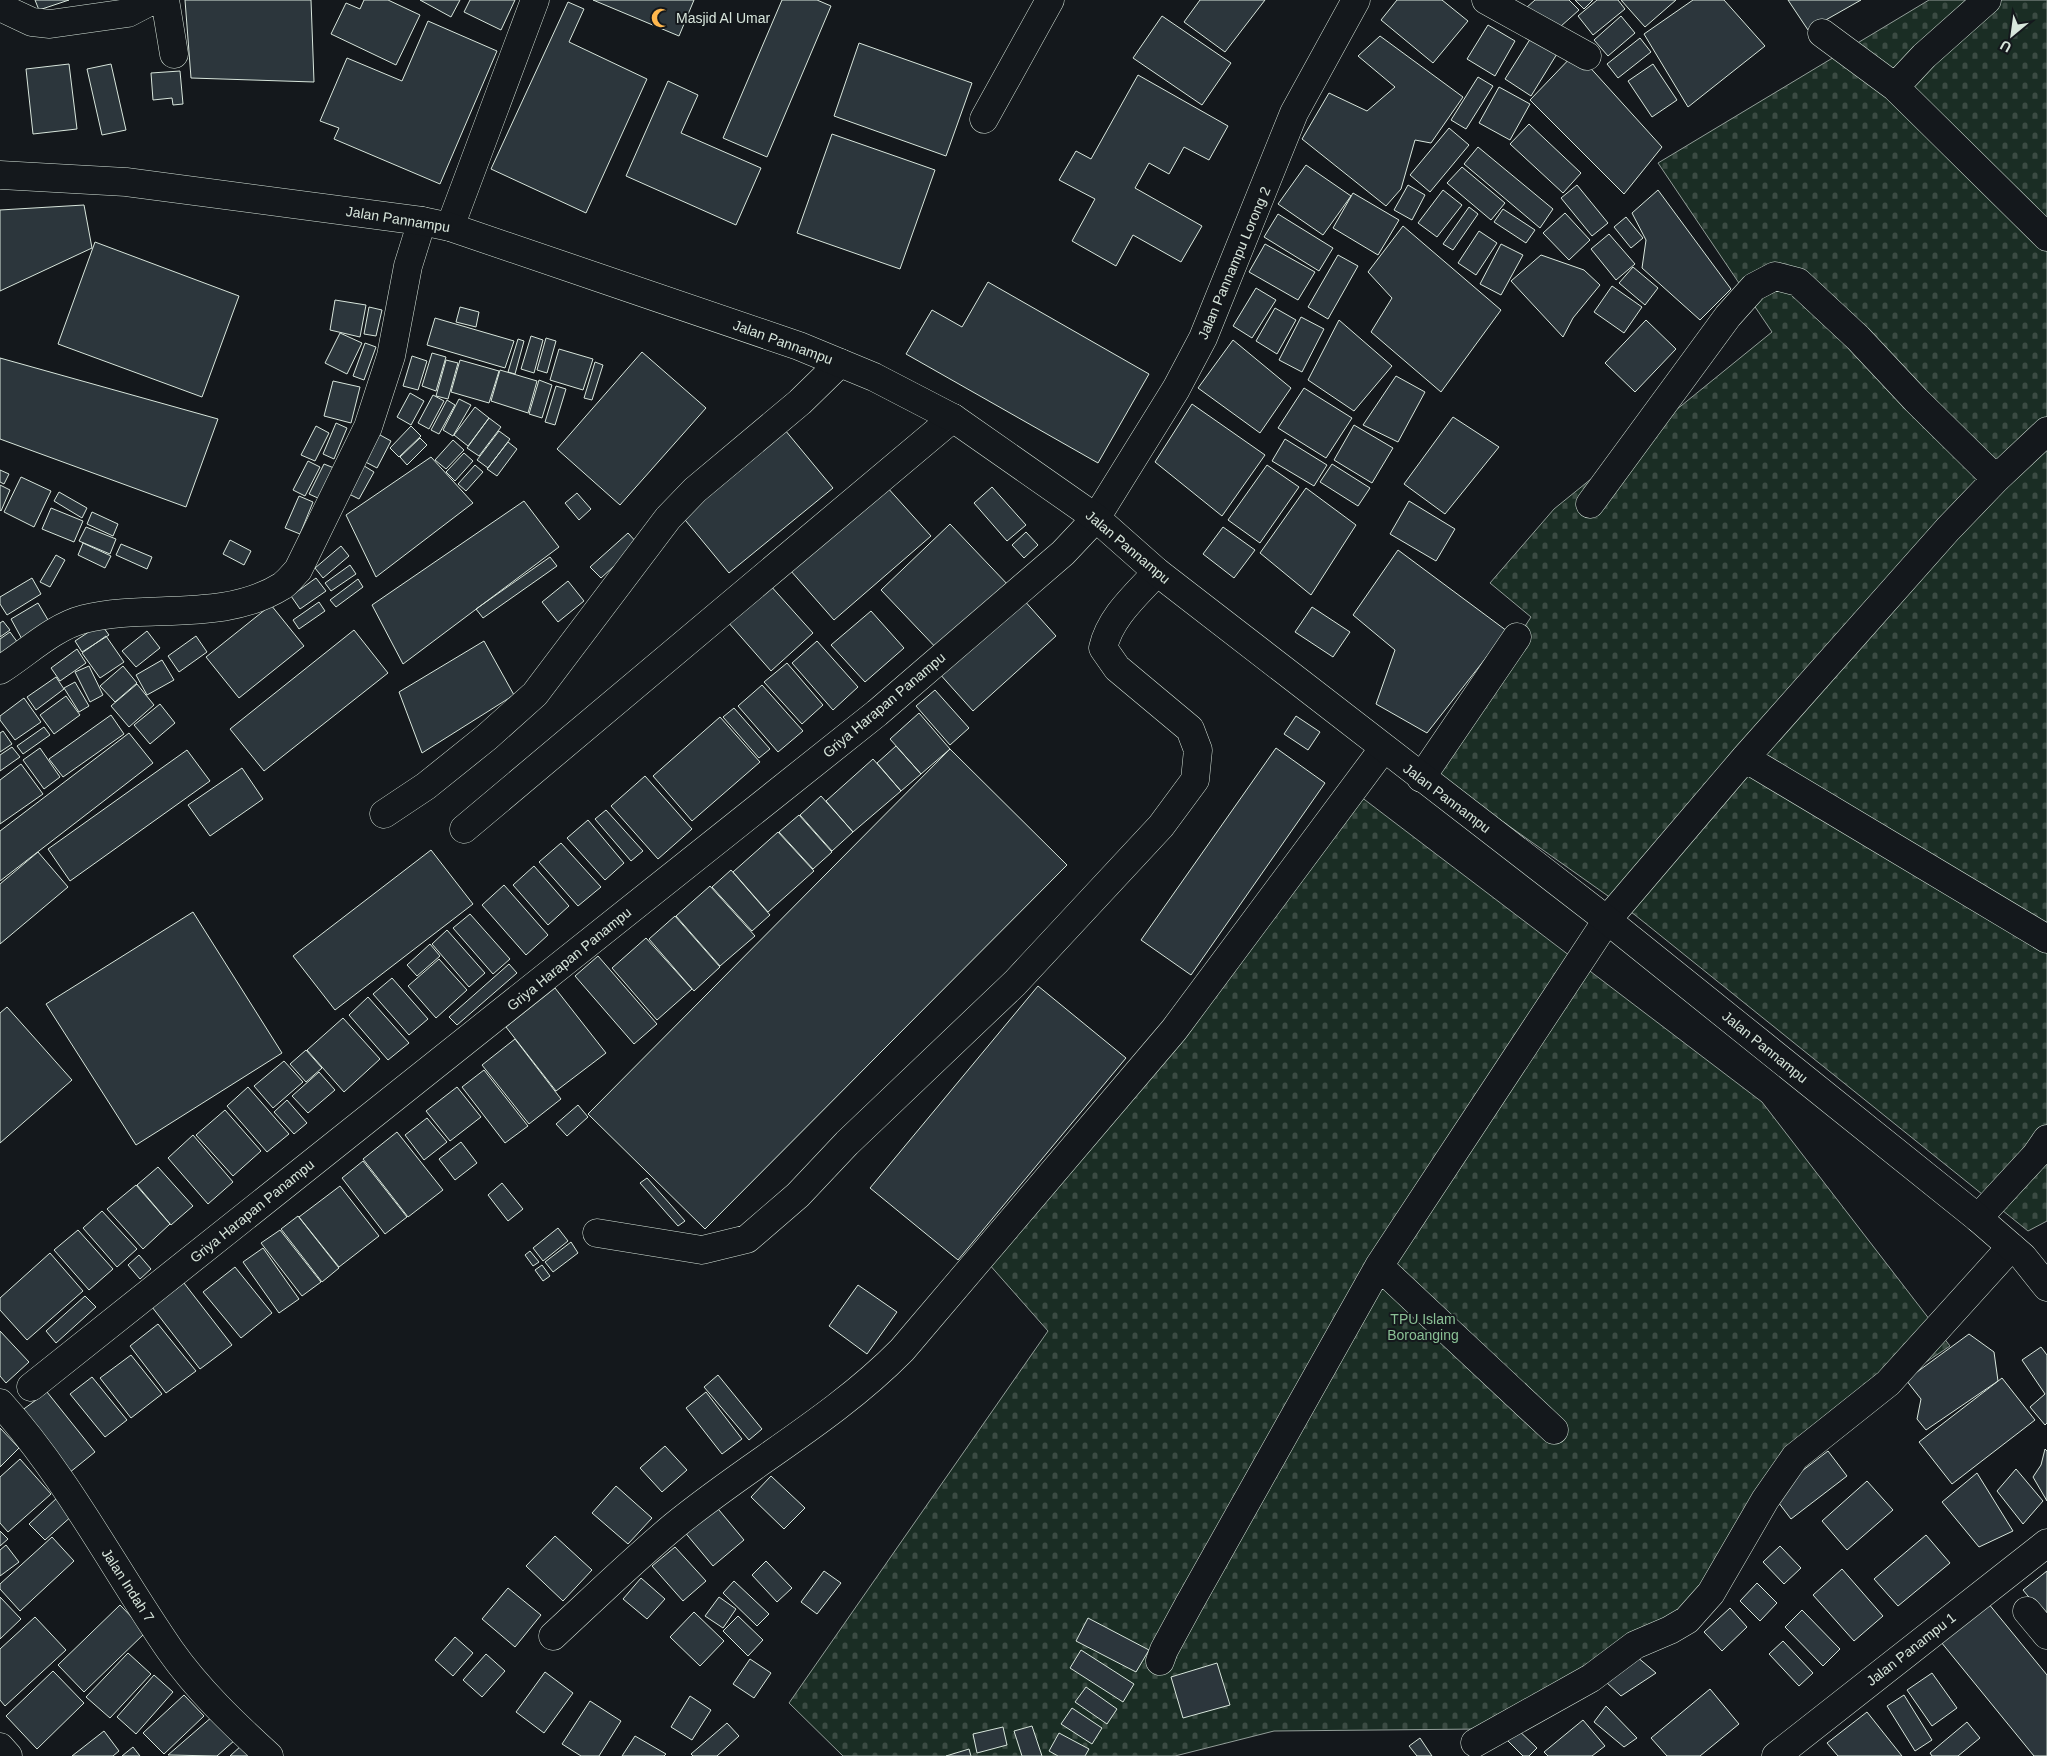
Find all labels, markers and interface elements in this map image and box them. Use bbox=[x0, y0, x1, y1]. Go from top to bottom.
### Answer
mosque icon: Masjid Al Umar bbox=[650, 7, 672, 29]
place label: Masjid Al Umar bbox=[676, 10, 770, 26]
north arrow bbox=[1987, 10, 2037, 60]
text: U bbox=[1997, 37, 2014, 56]
street label: Jalan Pannampu Lorong 2 bbox=[1195, 184, 1274, 342]
street label: Jalan Pannampu bbox=[345, 203, 451, 235]
street label: Jalan Pannampu bbox=[731, 317, 835, 367]
street label: Jalan Pannampu bbox=[1083, 507, 1173, 587]
street label: Griya Harapan Panampu bbox=[820, 649, 948, 761]
street label: Jalan Pannampu bbox=[1400, 760, 1494, 836]
street label: Griya Harapan Panampu bbox=[504, 904, 634, 1014]
street label: Jalan Pannampu bbox=[1719, 1008, 1811, 1086]
street label: Griya Harapan Panampu bbox=[187, 1156, 317, 1266]
park label: TPU Islam Boroanging bbox=[1387, 1311, 1459, 1343]
street label: Jalan Indah 7 bbox=[98, 1545, 158, 1625]
street label: Jalan Panampu 1 bbox=[1863, 1609, 1959, 1689]

